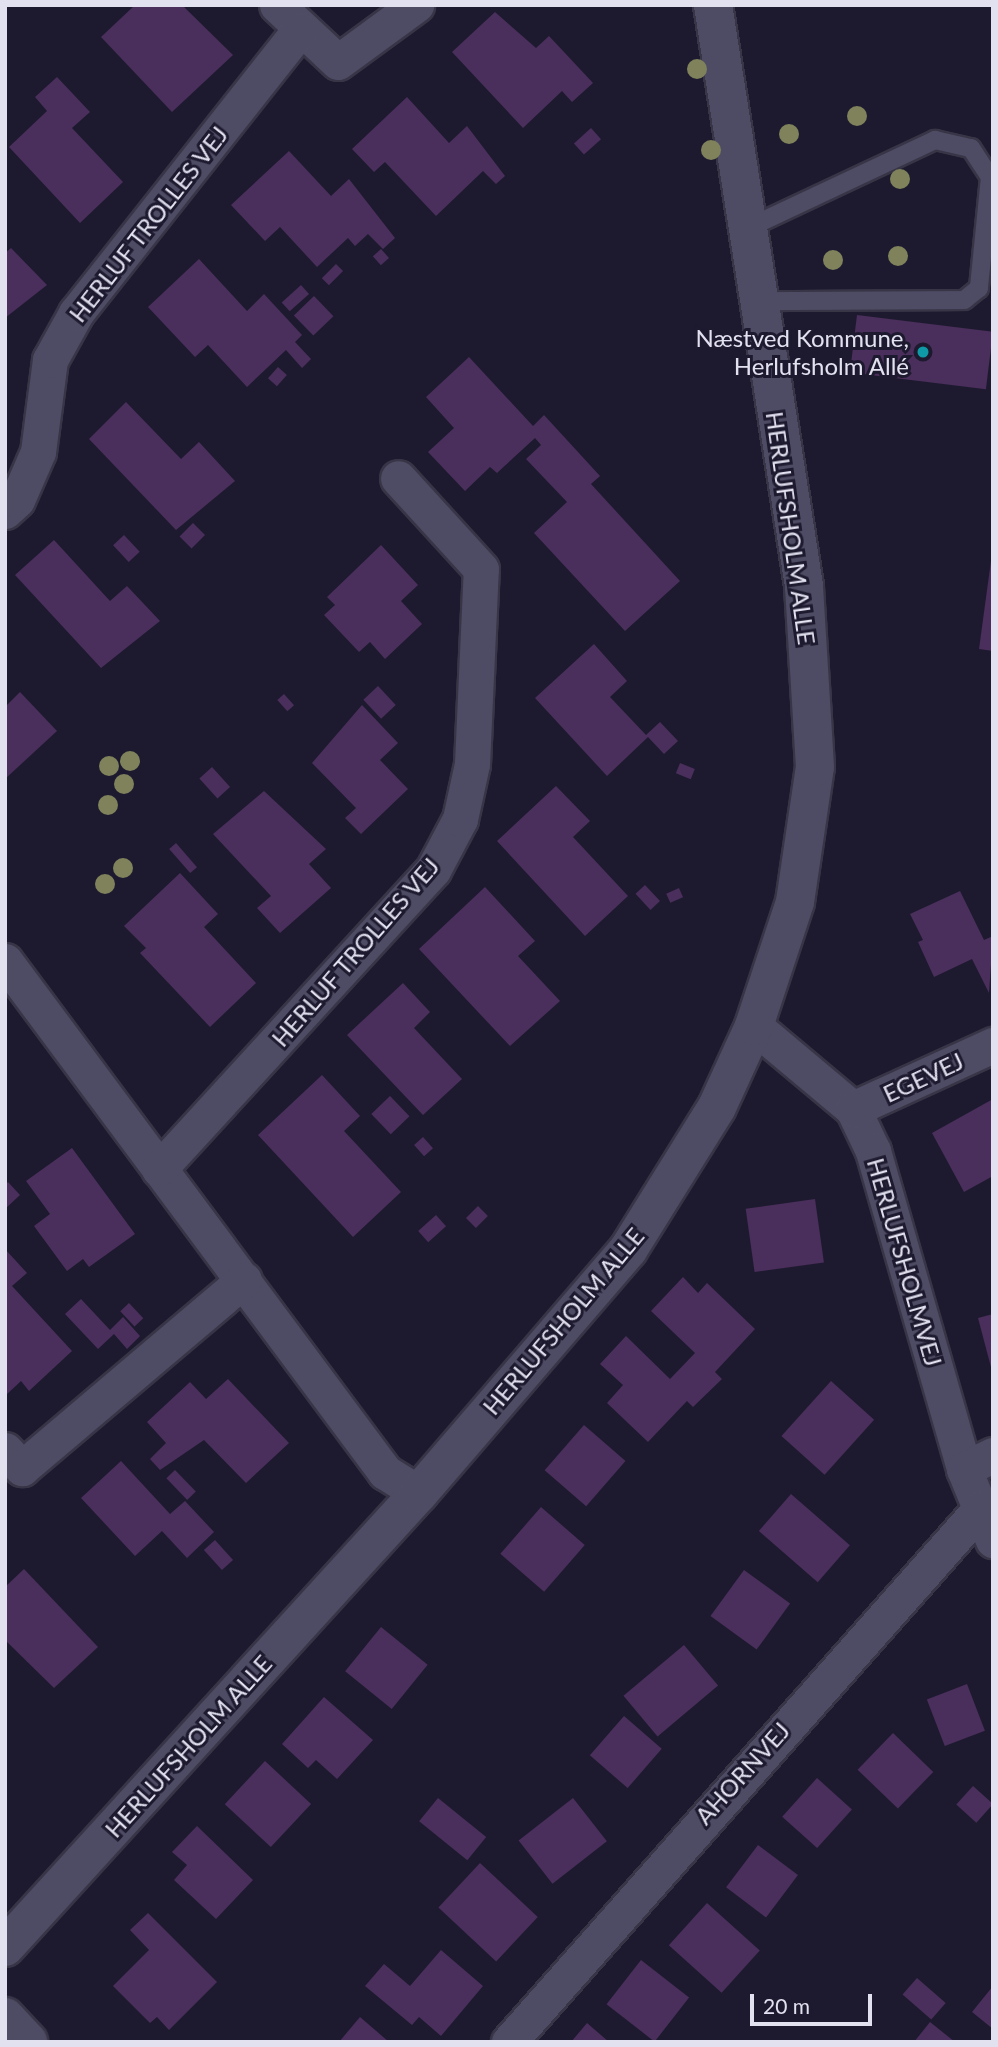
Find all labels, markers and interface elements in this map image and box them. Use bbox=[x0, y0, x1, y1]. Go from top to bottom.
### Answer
street label: HERLUF TROLLES VEJ bbox=[62, 120, 234, 328]
place label: Næstved Kommune, Herlufsholm Allé bbox=[695, 324, 909, 380]
marker: Næstved Kommune, Herlufsholm Allé bbox=[915, 344, 931, 360]
street label: HERLUFSHOLM ALLE bbox=[760, 409, 822, 647]
street label: HERLUF TROLLES VEJ bbox=[265, 851, 445, 1053]
street label: EGEVEJ bbox=[878, 1046, 968, 1108]
street label: HERLUFSHOLMVEJ bbox=[862, 1155, 948, 1369]
street label: HERLUFSHOLM ALLE bbox=[476, 1221, 650, 1421]
street label: HERLUFSHOLM ALLE bbox=[98, 1649, 278, 1843]
street label: AHORNVEJ bbox=[689, 1716, 795, 1830]
scale bar bbox=[753, 1980, 876, 2024]
text: 20 m bbox=[763, 1993, 810, 2018]

